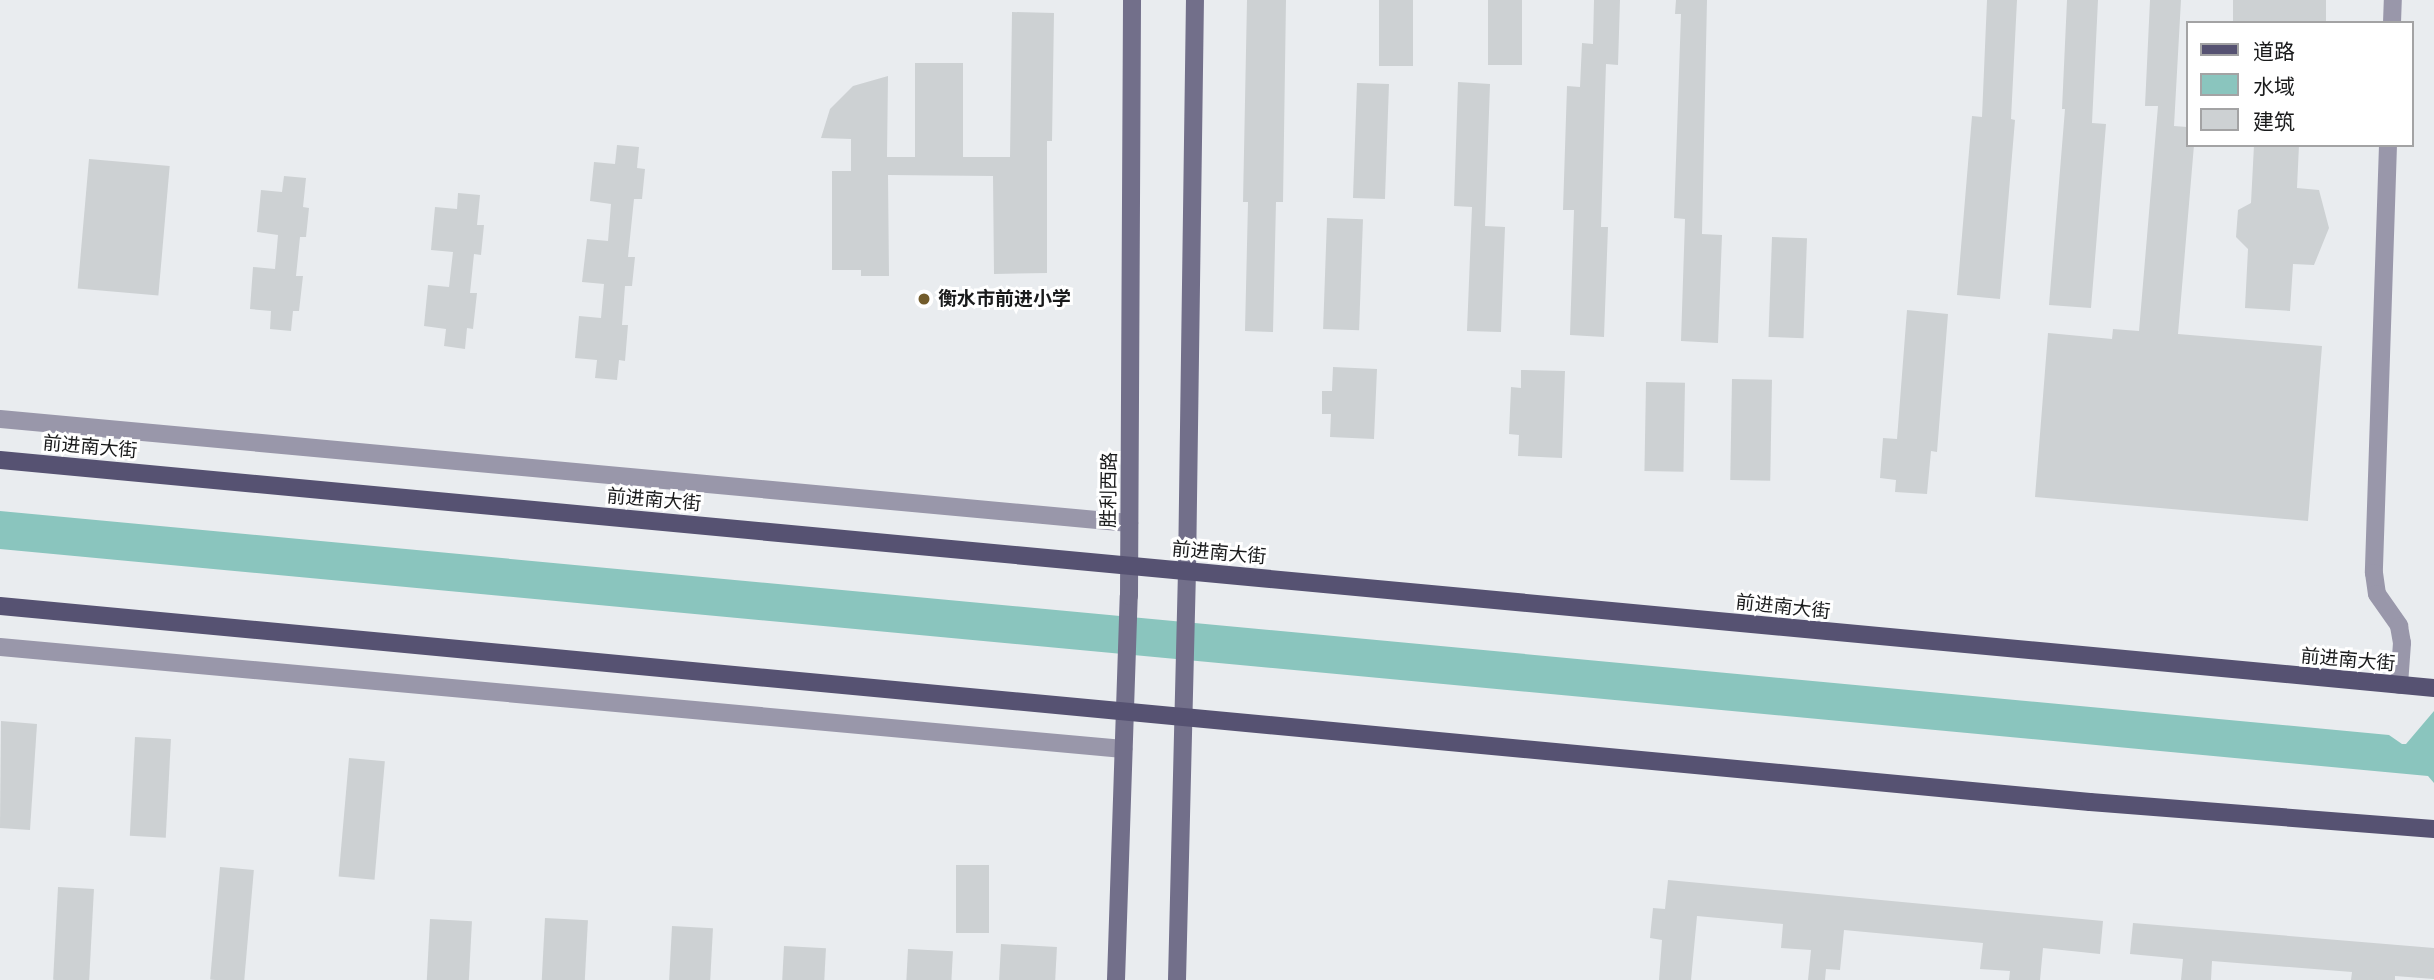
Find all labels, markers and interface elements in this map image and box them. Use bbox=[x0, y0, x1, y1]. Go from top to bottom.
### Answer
legend bbox=[2186, 21, 2413, 147]
text: 道路 bbox=[2253, 39, 2295, 64]
text: 水域 bbox=[2253, 74, 2295, 99]
text: 建筑 bbox=[2253, 109, 2295, 134]
place label: 衡水市前进小学 bbox=[938, 288, 1071, 310]
marker: 衡水市前进小学 bbox=[916, 291, 932, 307]
street label: 前进南大街 bbox=[42, 432, 138, 462]
street label: 胜利西路 bbox=[1097, 452, 1121, 528]
street label: 前进南大街 bbox=[606, 485, 702, 515]
street label: 前进南大街 bbox=[1171, 538, 1267, 568]
street label: 前进南大街 bbox=[1735, 591, 1831, 623]
street label: 前进南大街 bbox=[2300, 645, 2396, 675]

